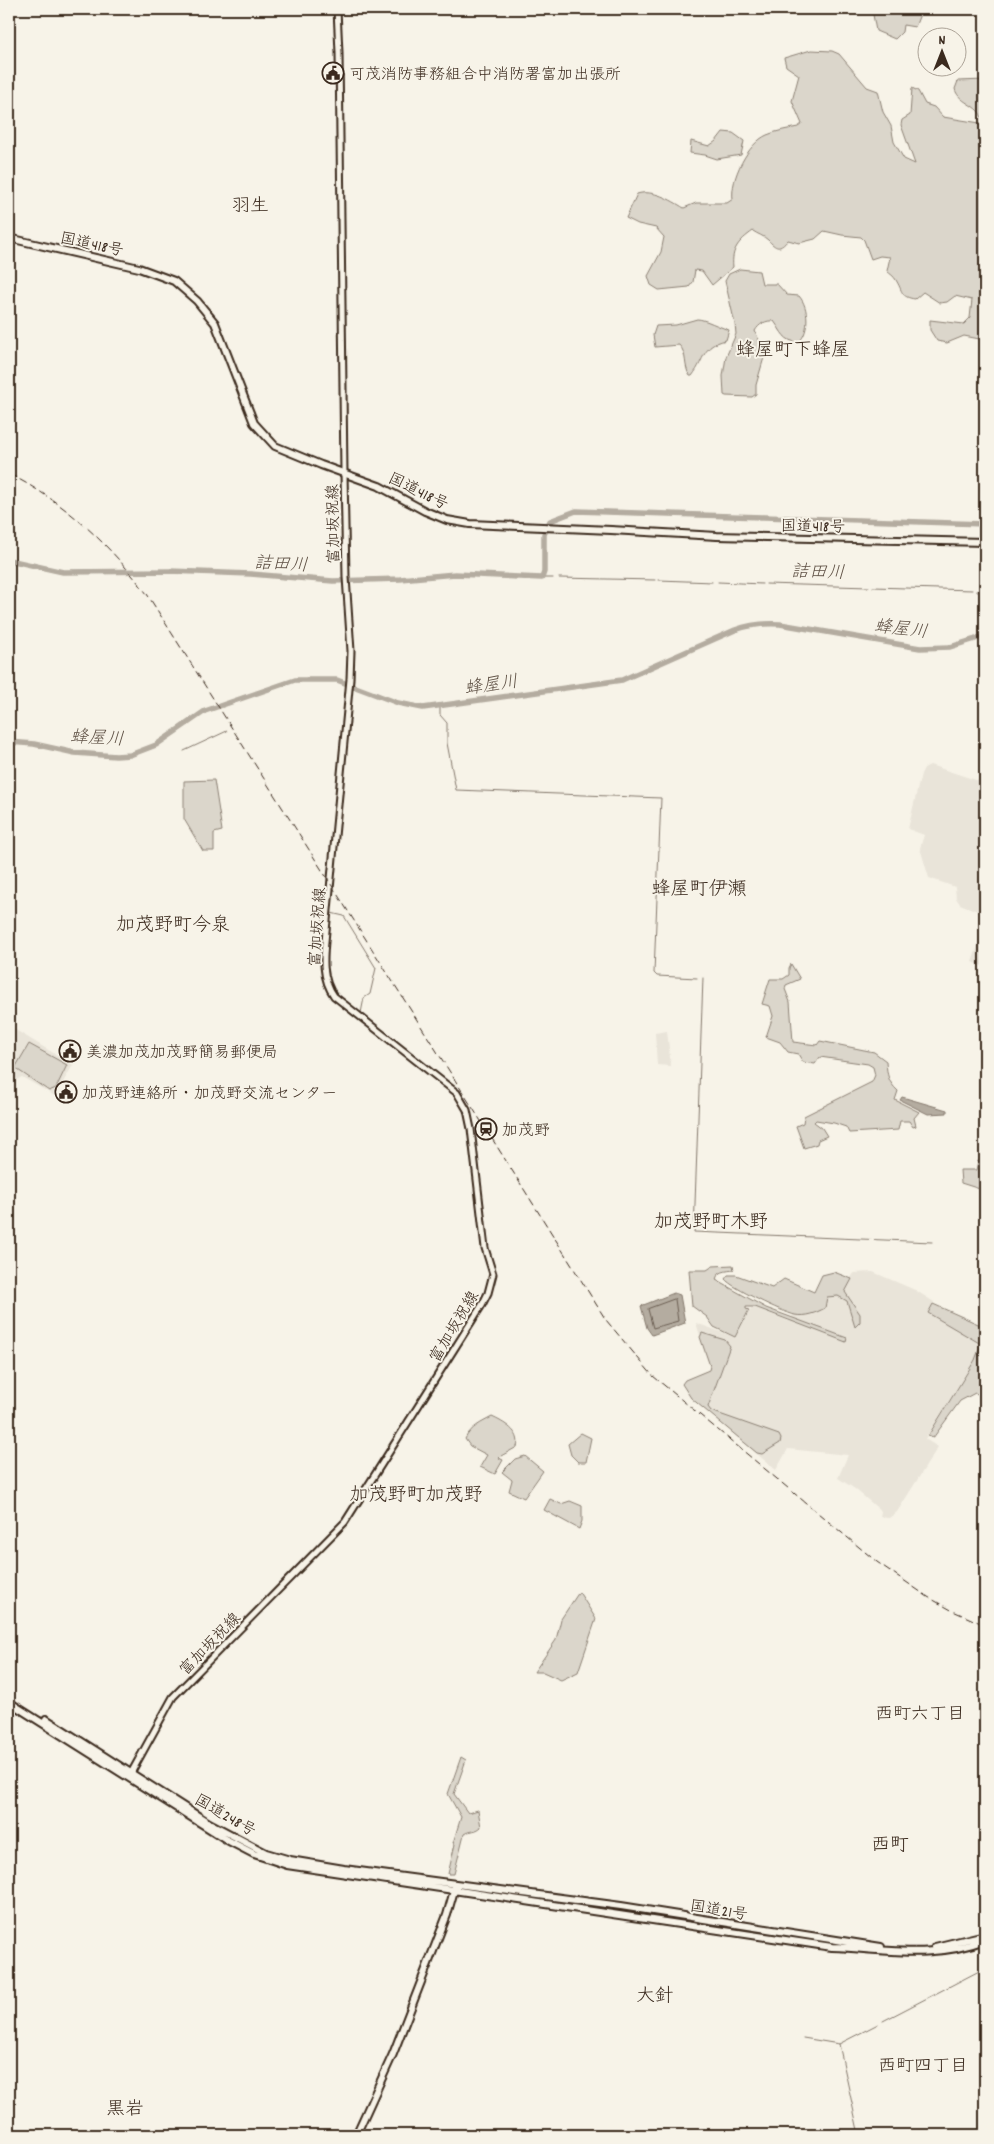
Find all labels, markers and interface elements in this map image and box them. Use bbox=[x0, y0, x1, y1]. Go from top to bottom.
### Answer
north arrow bbox=[916, 28, 966, 78]
text: N bbox=[939, 31, 946, 51]
public building icon: 可茂消防事務組合中消防署富加出張所 bbox=[321, 61, 345, 85]
place label: 可茂消防事務組合中消防署富加出張所 bbox=[349, 64, 621, 87]
district label: 羽生 bbox=[231, 194, 269, 221]
street label: 国道418号 bbox=[58, 227, 125, 263]
district label: 蜂屋町下蜂屋 bbox=[736, 338, 850, 365]
street label: 国道418号 bbox=[384, 468, 452, 517]
street label: 富加坂祝線 bbox=[322, 484, 347, 564]
street label: 国道418号 bbox=[780, 515, 845, 540]
water label: 詰田川 bbox=[253, 552, 308, 579]
water label: 詰田川 bbox=[790, 560, 845, 587]
water label: 蜂屋川 bbox=[872, 615, 929, 646]
water label: 蜂屋川 bbox=[463, 670, 520, 703]
water label: 蜂屋川 bbox=[69, 726, 124, 753]
district label: 蜂屋町伊瀬 bbox=[651, 877, 747, 904]
street label: 富加坂祝線 bbox=[304, 886, 333, 968]
district label: 加茂野町今泉 bbox=[116, 913, 230, 940]
public building icon: 美濃加茂加茂野簡易郵便局 bbox=[58, 1039, 82, 1063]
place label: 美濃加茂加茂野簡易郵便局 bbox=[86, 1042, 278, 1065]
public building icon: 加茂野連絡所・加茂野交流センター bbox=[54, 1080, 78, 1104]
place label: 加茂野連絡所・加茂野交流センター bbox=[82, 1083, 337, 1106]
station icon: 加茂野 bbox=[474, 1117, 498, 1141]
place label: 加茂野 bbox=[502, 1120, 550, 1143]
district label: 加茂野町木野 bbox=[654, 1210, 768, 1237]
street label: 富加坂祝線 bbox=[425, 1287, 486, 1368]
district label: 加茂野町加茂野 bbox=[349, 1483, 483, 1510]
street label: 富加坂祝線 bbox=[175, 1608, 247, 1682]
district label: 西町六丁目 bbox=[875, 1703, 965, 1728]
street label: 国道248号 bbox=[190, 1789, 260, 1843]
district label: 西町 bbox=[871, 1833, 909, 1860]
street label: 国道21号 bbox=[688, 1896, 749, 1927]
district label: 大針 bbox=[636, 1984, 674, 2011]
district label: 西町四丁目 bbox=[878, 2055, 968, 2080]
district label: 黒岩 bbox=[106, 2097, 144, 2124]

